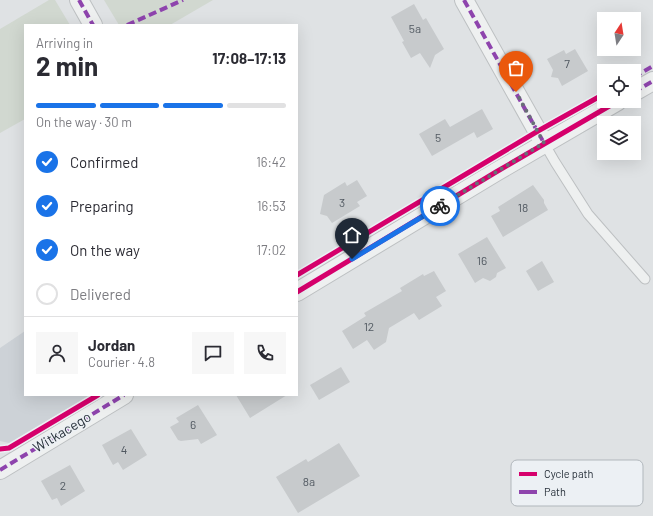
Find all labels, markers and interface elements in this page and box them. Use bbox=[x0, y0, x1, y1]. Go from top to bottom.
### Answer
north arrow bbox=[597, 12, 641, 56]
map controls bbox=[597, 12, 641, 160]
house number: 5a bbox=[409, 21, 421, 35]
text: Arriving in bbox=[36, 35, 93, 51]
text: 17:08–17:13 bbox=[212, 49, 286, 67]
text: 2 min bbox=[36, 50, 98, 81]
pin bbox=[499, 51, 533, 92]
house number: 7 bbox=[564, 56, 570, 70]
icon: bag bbox=[505, 57, 527, 79]
button: locate bbox=[597, 64, 641, 108]
text: On the way · 30 m bbox=[36, 114, 132, 130]
button: layers bbox=[597, 116, 641, 160]
house number: 5 bbox=[435, 130, 441, 144]
icon: check bbox=[36, 151, 58, 173]
text: Confirmed bbox=[70, 153, 138, 171]
text: 16:42 bbox=[256, 154, 286, 170]
courier bbox=[420, 186, 460, 226]
icon: check bbox=[36, 195, 58, 217]
house number: 3 bbox=[339, 195, 345, 209]
icon: bike bbox=[429, 195, 451, 217]
text: Preparing bbox=[70, 197, 134, 215]
text: 16:53 bbox=[257, 198, 286, 214]
house number: 18 bbox=[518, 200, 528, 214]
pin bbox=[335, 218, 369, 259]
icon: home bbox=[341, 224, 363, 246]
icon: check bbox=[36, 239, 58, 261]
text: On the way bbox=[70, 241, 140, 259]
text: 17:02 bbox=[257, 242, 286, 258]
house number: 16 bbox=[477, 253, 487, 267]
text: Delivered bbox=[70, 285, 131, 303]
house number: 12 bbox=[364, 319, 374, 333]
button: person bbox=[36, 332, 78, 374]
button: chat bbox=[192, 332, 234, 374]
button: phone bbox=[244, 332, 286, 374]
text: Jordan bbox=[88, 336, 135, 354]
text: Courier · 4.8 bbox=[88, 354, 155, 370]
street label: Witkacego bbox=[30, 408, 94, 456]
house number: 6 bbox=[190, 417, 196, 431]
house number: 4 bbox=[121, 442, 127, 456]
legend bbox=[511, 460, 643, 506]
text: Cycle path bbox=[544, 467, 594, 480]
house number: 8a bbox=[303, 474, 315, 488]
house number: 2 bbox=[60, 478, 66, 492]
text: Path bbox=[544, 485, 566, 498]

